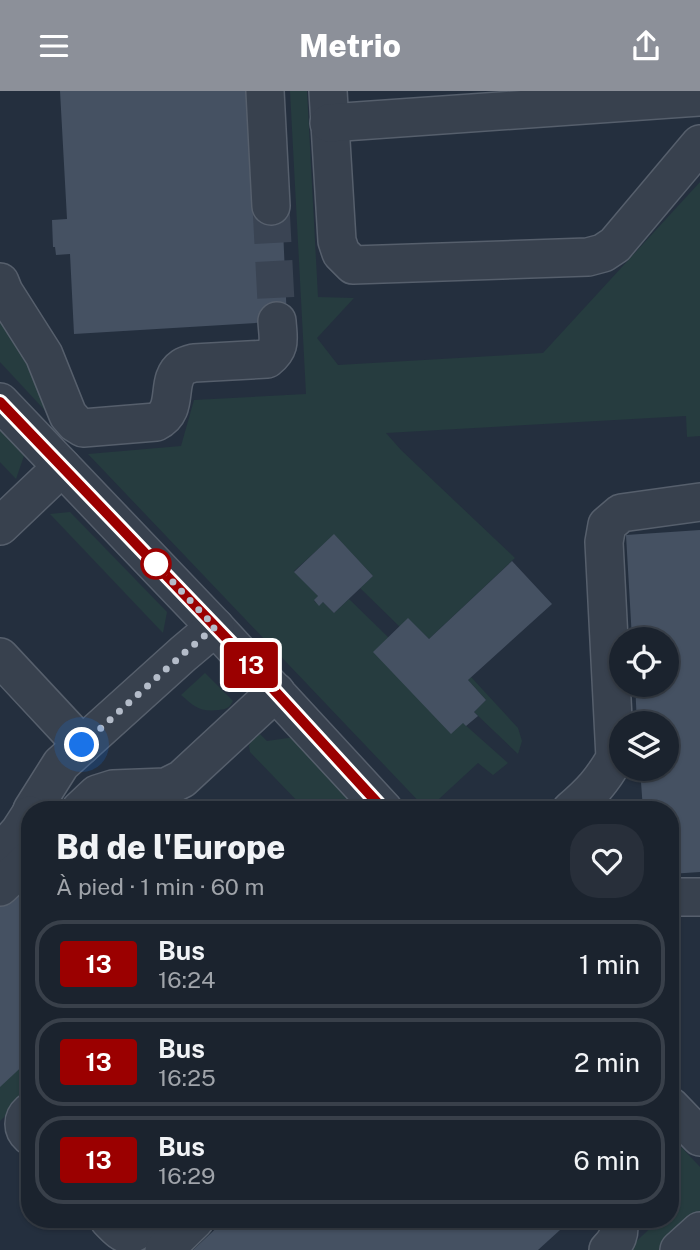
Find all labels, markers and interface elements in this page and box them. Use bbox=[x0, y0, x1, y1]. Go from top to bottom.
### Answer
icon: menu bbox=[35, 27, 73, 65]
text: Metrio bbox=[299, 27, 401, 64]
icon: share bbox=[627, 27, 665, 65]
unlabelled marker bbox=[141, 549, 171, 579]
map controls bbox=[609, 627, 679, 781]
button: locate bbox=[609, 627, 679, 697]
line badge: 13 bbox=[219, 642, 282, 688]
text: 13 bbox=[238, 651, 264, 679]
button: layers bbox=[609, 711, 679, 781]
your location bbox=[64, 727, 99, 762]
button: heart bbox=[570, 824, 644, 898]
text: Bd de l'Europe bbox=[56, 828, 285, 866]
text: À pied · 1 min · 60 m bbox=[56, 873, 264, 900]
text: Bus bbox=[158, 935, 205, 966]
text: 1 min bbox=[579, 949, 640, 980]
text: 13 bbox=[85, 950, 112, 978]
text: 16:24 bbox=[158, 966, 216, 993]
text: Bus bbox=[158, 1033, 205, 1064]
text: 2 min bbox=[574, 1047, 640, 1078]
text: 13 bbox=[85, 1048, 112, 1076]
text: 16:25 bbox=[158, 1064, 216, 1091]
text: Bus bbox=[158, 1131, 205, 1162]
text: 6 min bbox=[573, 1145, 640, 1176]
text: 13 bbox=[85, 1146, 112, 1174]
text: 16:29 bbox=[158, 1162, 215, 1189]

